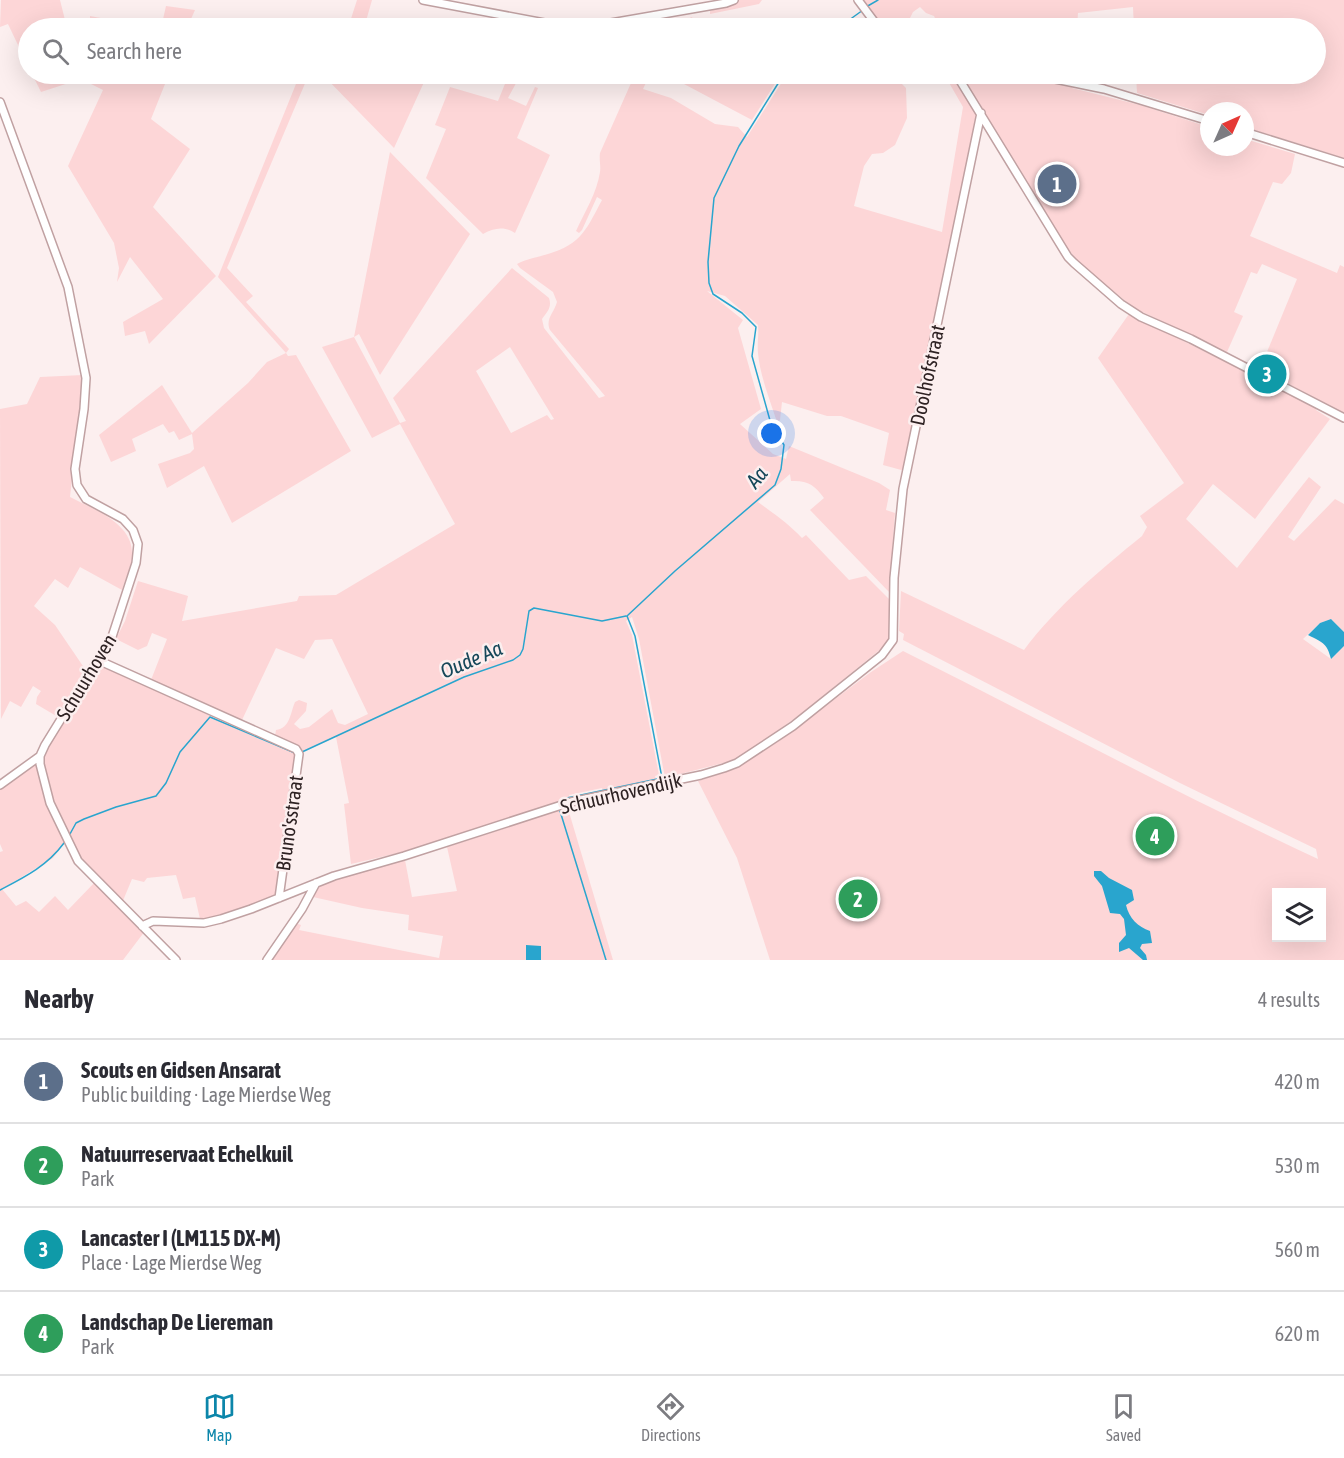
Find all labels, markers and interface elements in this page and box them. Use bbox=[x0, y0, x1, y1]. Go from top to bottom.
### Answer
search box bbox=[18, 18, 1326, 84]
icon: search bbox=[39, 35, 72, 68]
text: Search here bbox=[87, 38, 182, 64]
north arrow bbox=[1200, 102, 1254, 156]
pin: 1 bbox=[1038, 162, 1076, 207]
street label: Doolhofstraat bbox=[905, 322, 949, 428]
pin: 3 bbox=[1248, 352, 1286, 397]
your location bbox=[757, 419, 786, 448]
water label: Aa bbox=[740, 461, 772, 493]
street label: Schuurhoven bbox=[51, 630, 121, 724]
water label: Oude Aa bbox=[436, 635, 506, 683]
street label: Schuurhovendijk bbox=[558, 768, 684, 818]
street label: Bruno'sstraat bbox=[271, 773, 307, 872]
pin: 4 bbox=[1136, 814, 1174, 858]
pin: 2 bbox=[838, 876, 878, 922]
map controls bbox=[1272, 888, 1326, 942]
button: layers bbox=[1272, 888, 1326, 942]
text: Nearby bbox=[24, 984, 94, 1014]
text: 4 results bbox=[1258, 988, 1320, 1011]
text: Scouts en Gidsen Ansarat bbox=[81, 1057, 281, 1083]
text: 1 bbox=[39, 1070, 48, 1093]
text: 420 m bbox=[1275, 1070, 1320, 1093]
text: Public building · Lage Mierdse Weg bbox=[81, 1083, 331, 1106]
text: Natuurreservaat Echelkuil bbox=[81, 1141, 293, 1167]
text: 2 bbox=[39, 1154, 48, 1177]
text: 530 m bbox=[1275, 1154, 1320, 1177]
text: Park bbox=[81, 1167, 114, 1190]
text: Lancaster I (LM115 DX-M) bbox=[81, 1225, 281, 1251]
text: 3 bbox=[39, 1238, 48, 1261]
text: 560 m bbox=[1275, 1238, 1320, 1261]
text: Place · Lage Mierdse Weg bbox=[81, 1251, 262, 1274]
text: Landschap De Liereman bbox=[81, 1309, 273, 1335]
text: 4 bbox=[39, 1322, 48, 1345]
text: 620 m bbox=[1275, 1322, 1320, 1345]
text: Park bbox=[81, 1335, 114, 1358]
tab: Map bbox=[203, 1390, 236, 1444]
tab: Directions bbox=[641, 1390, 701, 1444]
tab: Saved bbox=[1106, 1390, 1141, 1444]

